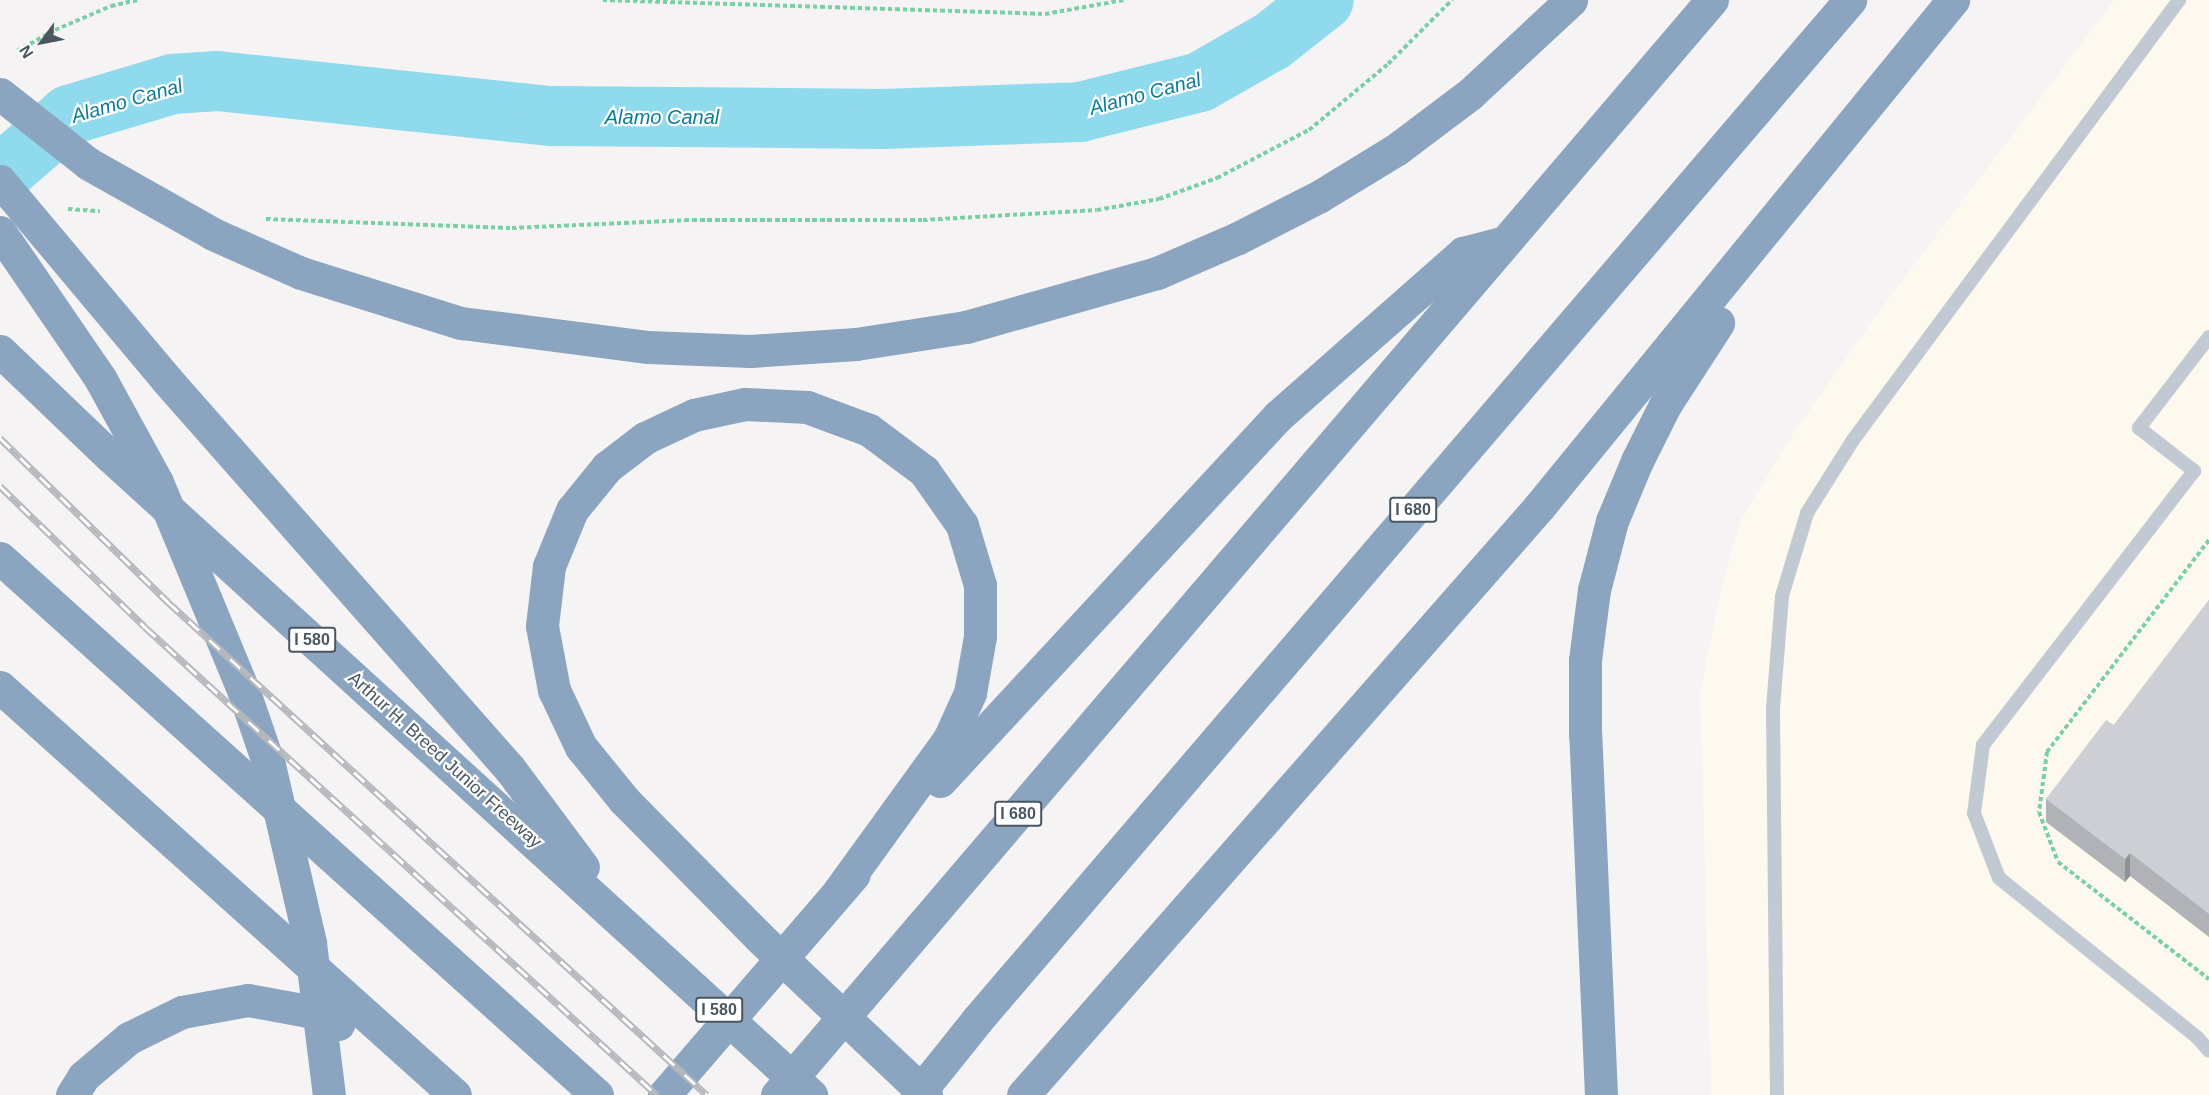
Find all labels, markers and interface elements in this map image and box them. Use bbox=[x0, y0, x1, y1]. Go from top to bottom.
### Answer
north arrow bbox=[12, 12, 72, 72]
text: N bbox=[16, 42, 37, 61]
water label: Alamo Canal bbox=[1087, 68, 1203, 120]
water label: Alamo Canal bbox=[69, 74, 185, 128]
water label: Alamo Canal bbox=[605, 105, 719, 129]
road number: I 680 bbox=[1389, 497, 1437, 523]
road number: I 580 bbox=[288, 627, 336, 653]
street label: Arthur H. Breed Junior Freeway bbox=[344, 667, 546, 853]
road number: I 680 bbox=[994, 801, 1042, 827]
road number: I 580 bbox=[695, 997, 743, 1023]

